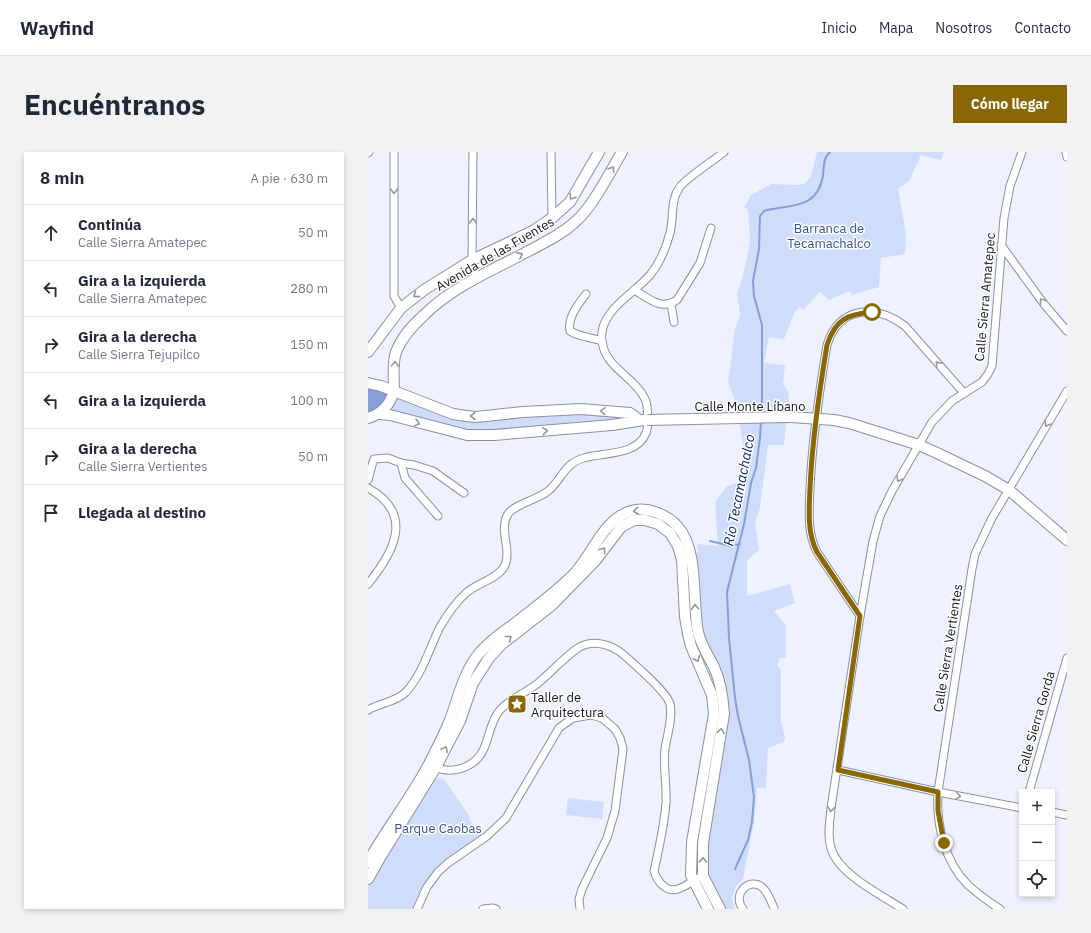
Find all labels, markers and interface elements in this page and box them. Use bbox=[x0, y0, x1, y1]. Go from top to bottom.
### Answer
text: Wayfind bbox=[20, 16, 94, 40]
text: Inicio bbox=[821, 19, 857, 37]
text: Mapa bbox=[879, 19, 913, 37]
text: Nosotros bbox=[935, 19, 992, 37]
text: Contacto bbox=[1014, 19, 1071, 37]
button: Cómo llegar bbox=[953, 85, 1067, 123]
text: Encuéntranos bbox=[24, 86, 205, 123]
one-way arrow bbox=[607, 166, 615, 173]
text: 8 min bbox=[40, 167, 84, 189]
text: A pie · 630 m bbox=[250, 170, 328, 187]
one-way arrow bbox=[390, 188, 398, 194]
one-way arrow bbox=[570, 193, 577, 200]
street label: Avenida de las Fuentes bbox=[433, 213, 557, 295]
text: Continúa bbox=[78, 215, 142, 234]
one-way arrow bbox=[468, 218, 477, 224]
park label: Barranca de Tecamachalco bbox=[787, 220, 871, 252]
icon: ahead bbox=[40, 222, 62, 244]
text: 50 m bbox=[298, 224, 328, 241]
street label: Calle Sierra Amatepec bbox=[971, 231, 999, 362]
text: Calle Sierra Amatepec bbox=[78, 234, 207, 251]
one-way arrow bbox=[515, 253, 523, 260]
text: Gira a la izquierda bbox=[78, 271, 206, 290]
icon: left bbox=[40, 278, 62, 300]
text: 280 m bbox=[290, 280, 328, 297]
text: Calle Sierra Amatepec bbox=[78, 290, 207, 307]
one-way arrow bbox=[413, 290, 420, 297]
one-way arrow bbox=[1040, 298, 1047, 305]
route start bbox=[863, 303, 881, 321]
text: Gira a la derecha bbox=[78, 327, 197, 346]
icon: right bbox=[40, 334, 62, 356]
text: 150 m bbox=[290, 336, 328, 353]
text: Calle Sierra Tejupilco bbox=[78, 346, 200, 363]
one-way arrow bbox=[390, 361, 399, 367]
one-way arrow bbox=[936, 361, 943, 368]
icon: left bbox=[40, 390, 62, 412]
text: Gira a la izquierda bbox=[78, 391, 206, 410]
text: 100 m bbox=[290, 392, 328, 409]
street label: Calle Monte Líbano bbox=[694, 398, 806, 415]
one-way arrow bbox=[600, 407, 606, 416]
one-way arrow bbox=[470, 412, 476, 420]
one-way arrow bbox=[413, 418, 420, 427]
one-way arrow bbox=[1045, 420, 1052, 427]
one-way arrow bbox=[542, 426, 548, 435]
water label: Río Tecamachalco bbox=[719, 432, 759, 547]
text: Gira a la derecha bbox=[78, 439, 197, 458]
icon: right bbox=[40, 446, 62, 468]
text: 50 m bbox=[298, 448, 328, 465]
text: Calle Sierra Vertientes bbox=[78, 458, 207, 475]
one-way arrow bbox=[897, 475, 904, 482]
icon: arrive bbox=[40, 502, 62, 524]
text: Llegada al destino bbox=[78, 503, 206, 522]
one-way arrow bbox=[633, 507, 640, 516]
one-way arrow bbox=[598, 547, 605, 554]
street label: Calle Sierra Vertientes bbox=[929, 583, 967, 713]
one-way arrow bbox=[690, 604, 699, 610]
one-way arrow bbox=[505, 636, 512, 643]
one-way arrow bbox=[692, 655, 700, 662]
street label: Calle Sierra Gorda bbox=[1013, 669, 1059, 775]
place label: Taller de Arquitectura bbox=[531, 689, 604, 721]
place icon: Taller de Arquitectura bbox=[506, 693, 528, 715]
one-way arrow bbox=[716, 728, 725, 735]
one-way arrow bbox=[441, 746, 448, 753]
map controls bbox=[1019, 789, 1055, 897]
button: + bbox=[1019, 789, 1055, 825]
one-way arrow bbox=[955, 791, 961, 800]
one-way arrow bbox=[827, 806, 836, 812]
park label: Parque Caobas bbox=[394, 820, 482, 837]
button: − bbox=[1019, 825, 1055, 861]
route end bbox=[935, 834, 953, 852]
one-way arrow bbox=[698, 857, 707, 863]
button: locate bbox=[1019, 861, 1055, 897]

